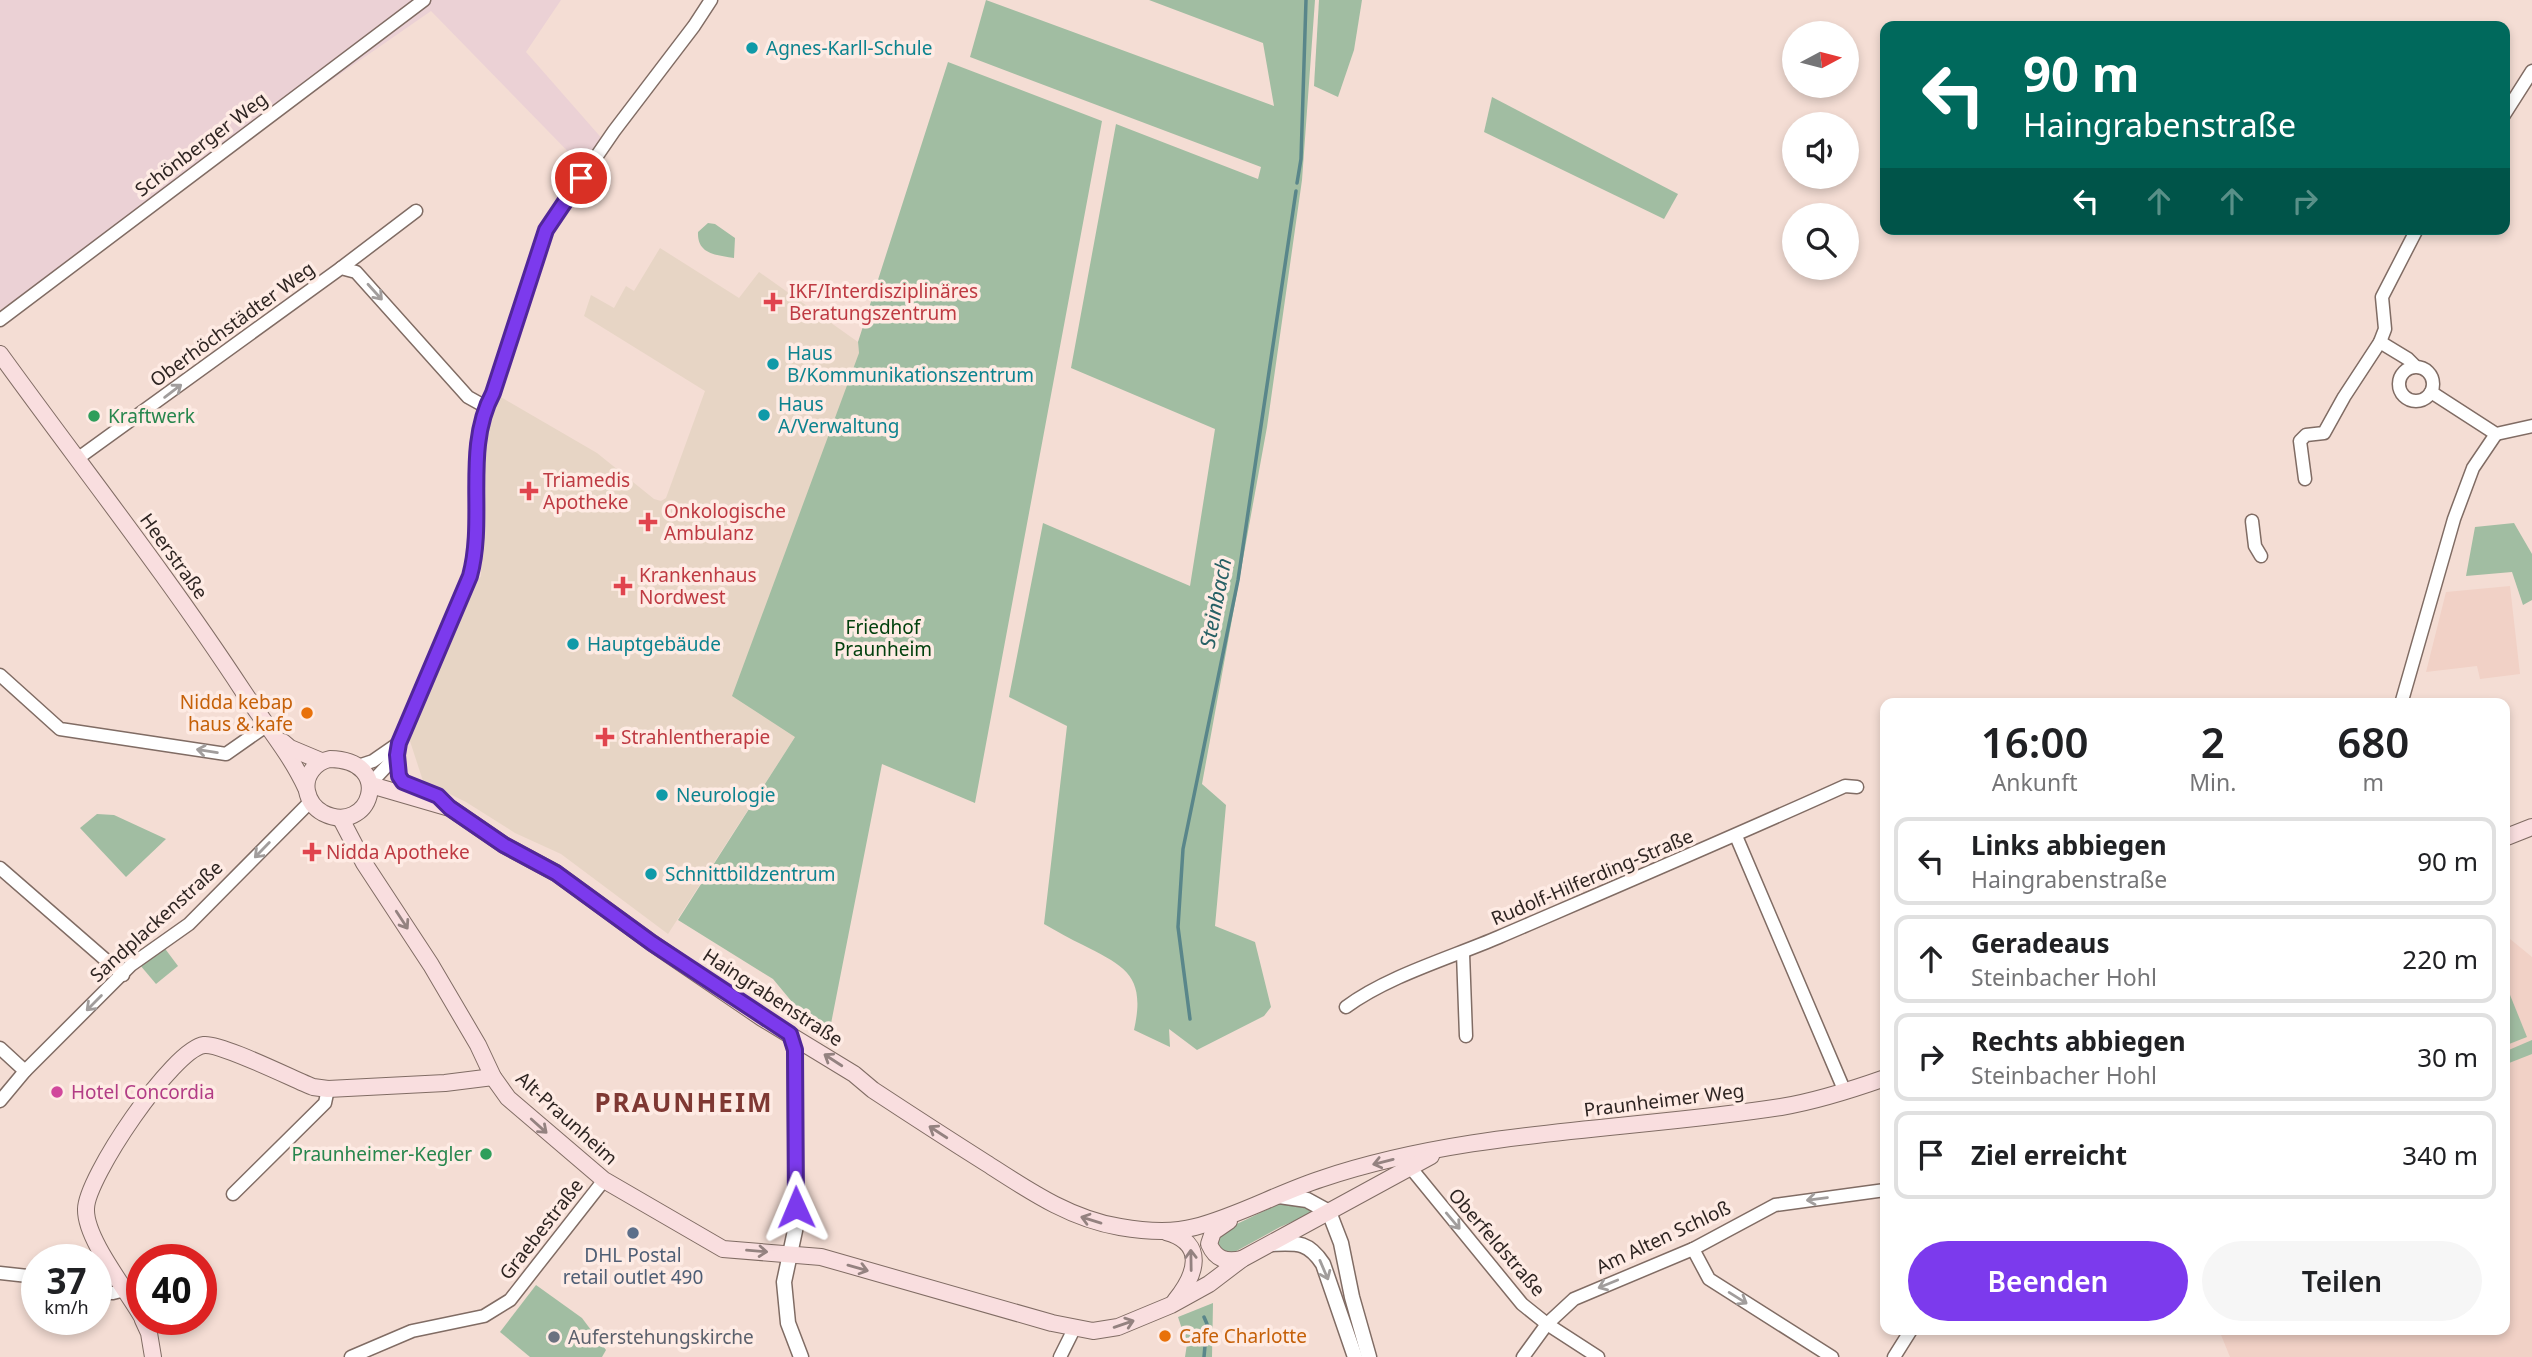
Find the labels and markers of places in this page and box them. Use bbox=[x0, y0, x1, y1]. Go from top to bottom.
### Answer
place label: Agnes-Karll-Schule bbox=[766, 35, 932, 61]
marker: Agnes-Karll-Schule bbox=[744, 40, 760, 56]
pin bbox=[551, 148, 611, 208]
place label: IKF/Interdisziplinäres Beratungszentrum bbox=[789, 278, 978, 326]
marker: IKF/Interdisziplinäres Beratungszentrum bbox=[763, 292, 783, 312]
place label: Haus B/Kommunikationszentrum bbox=[787, 340, 1034, 388]
marker: Haus B/Kommunikationszentrum bbox=[765, 356, 781, 372]
place label: Haus A/Verwaltung bbox=[778, 391, 899, 439]
place label: Kraftwerk bbox=[108, 403, 195, 429]
marker: Haus A/Verwaltung bbox=[756, 407, 772, 423]
marker: Kraftwerk bbox=[86, 408, 102, 424]
place label: Triamedis Apotheke bbox=[543, 467, 630, 515]
marker: Triamedis Apotheke bbox=[521, 483, 537, 499]
place label: Onkologische Ambulanz bbox=[664, 498, 786, 546]
marker: Onkologische Ambulanz bbox=[638, 512, 658, 532]
place label: Krankenhaus Nordwest bbox=[639, 562, 756, 610]
marker: Krankenhaus Nordwest bbox=[613, 576, 633, 596]
place label: Hauptgebäude bbox=[587, 631, 721, 657]
marker: Hauptgebäude bbox=[565, 636, 581, 652]
place label: Nidda kebap haus & kafe bbox=[180, 689, 293, 737]
marker: Nidda kebap haus & kafe bbox=[299, 705, 315, 721]
place label: Strahlentherapie bbox=[621, 724, 770, 750]
marker: Strahlentherapie bbox=[595, 727, 615, 747]
place label: Neurologie bbox=[676, 782, 776, 808]
marker: Neurologie bbox=[654, 787, 670, 803]
place label: Nidda Apotheke bbox=[326, 839, 470, 865]
marker: Nidda Apotheke bbox=[304, 844, 320, 860]
place label: Schnittbildzentrum bbox=[665, 861, 835, 887]
marker: Schnittbildzentrum bbox=[643, 866, 659, 882]
place label: Hotel Concordia bbox=[71, 1079, 215, 1105]
marker: Hotel Concordia bbox=[49, 1084, 65, 1100]
place label: Praunheimer-Kegler bbox=[291, 1141, 472, 1167]
marker: Praunheimer-Kegler bbox=[478, 1146, 494, 1162]
marker: DHL Postal retail outlet 490 bbox=[625, 1225, 641, 1241]
place label: DHL Postal retail outlet 490 bbox=[563, 1242, 703, 1290]
place label: Cafe Charlotte bbox=[1179, 1323, 1307, 1349]
place label: Auferstehungskirche bbox=[568, 1324, 754, 1350]
marker: Cafe Charlotte bbox=[1157, 1328, 1173, 1344]
marker: Auferstehungskirche bbox=[546, 1329, 562, 1345]

